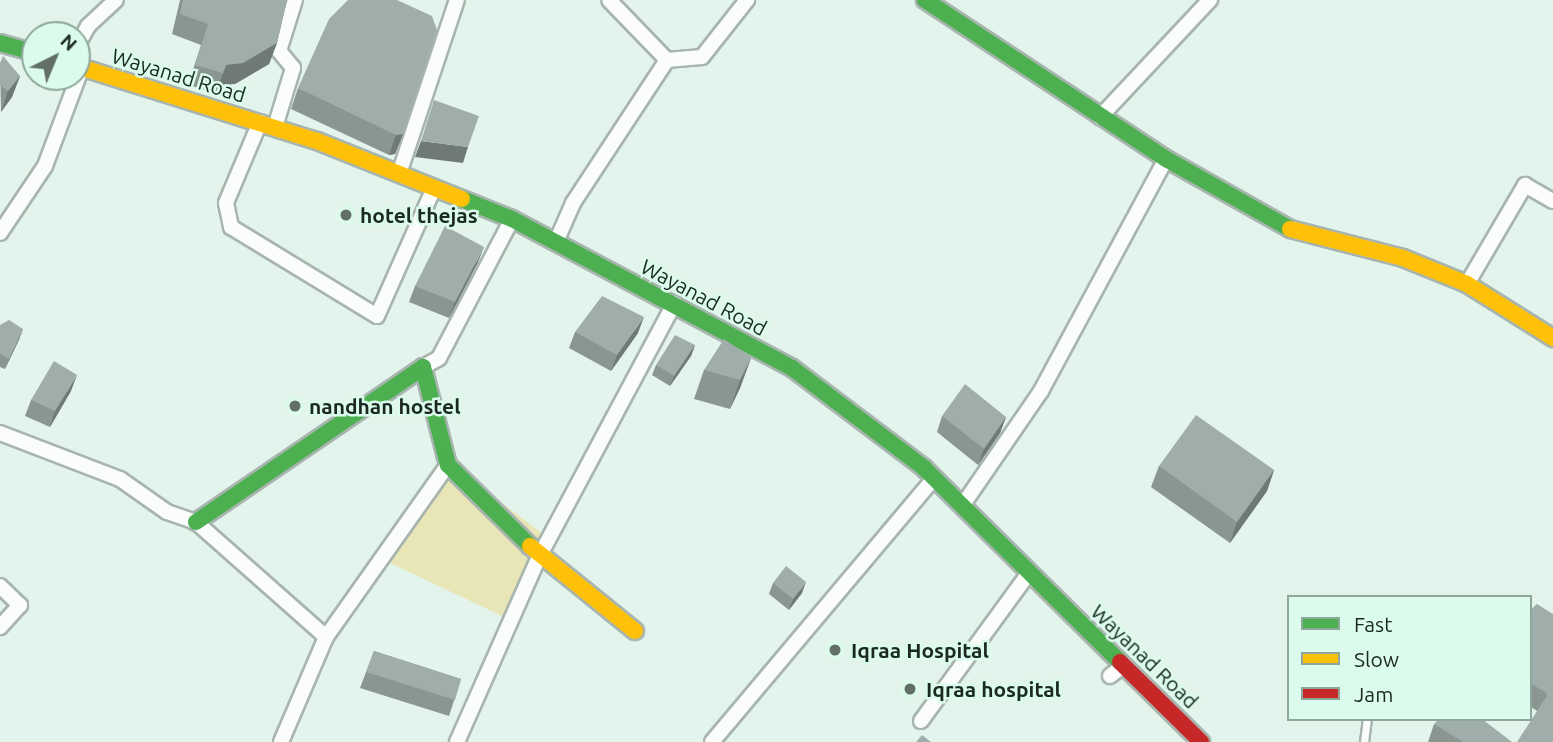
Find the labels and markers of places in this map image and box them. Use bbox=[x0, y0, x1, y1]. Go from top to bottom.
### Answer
place label: hotel thejas bbox=[360, 202, 478, 228]
marker: hotel thejas bbox=[338, 207, 354, 223]
place label: nandhan hostel bbox=[309, 393, 461, 419]
marker: nandhan hostel bbox=[287, 398, 303, 414]
place label: Iqraa Hospital bbox=[851, 637, 989, 663]
marker: Iqraa Hospital bbox=[825, 640, 845, 660]
place label: Iqraa hospital bbox=[926, 676, 1061, 702]
marker: Iqraa hospital bbox=[900, 679, 920, 699]

